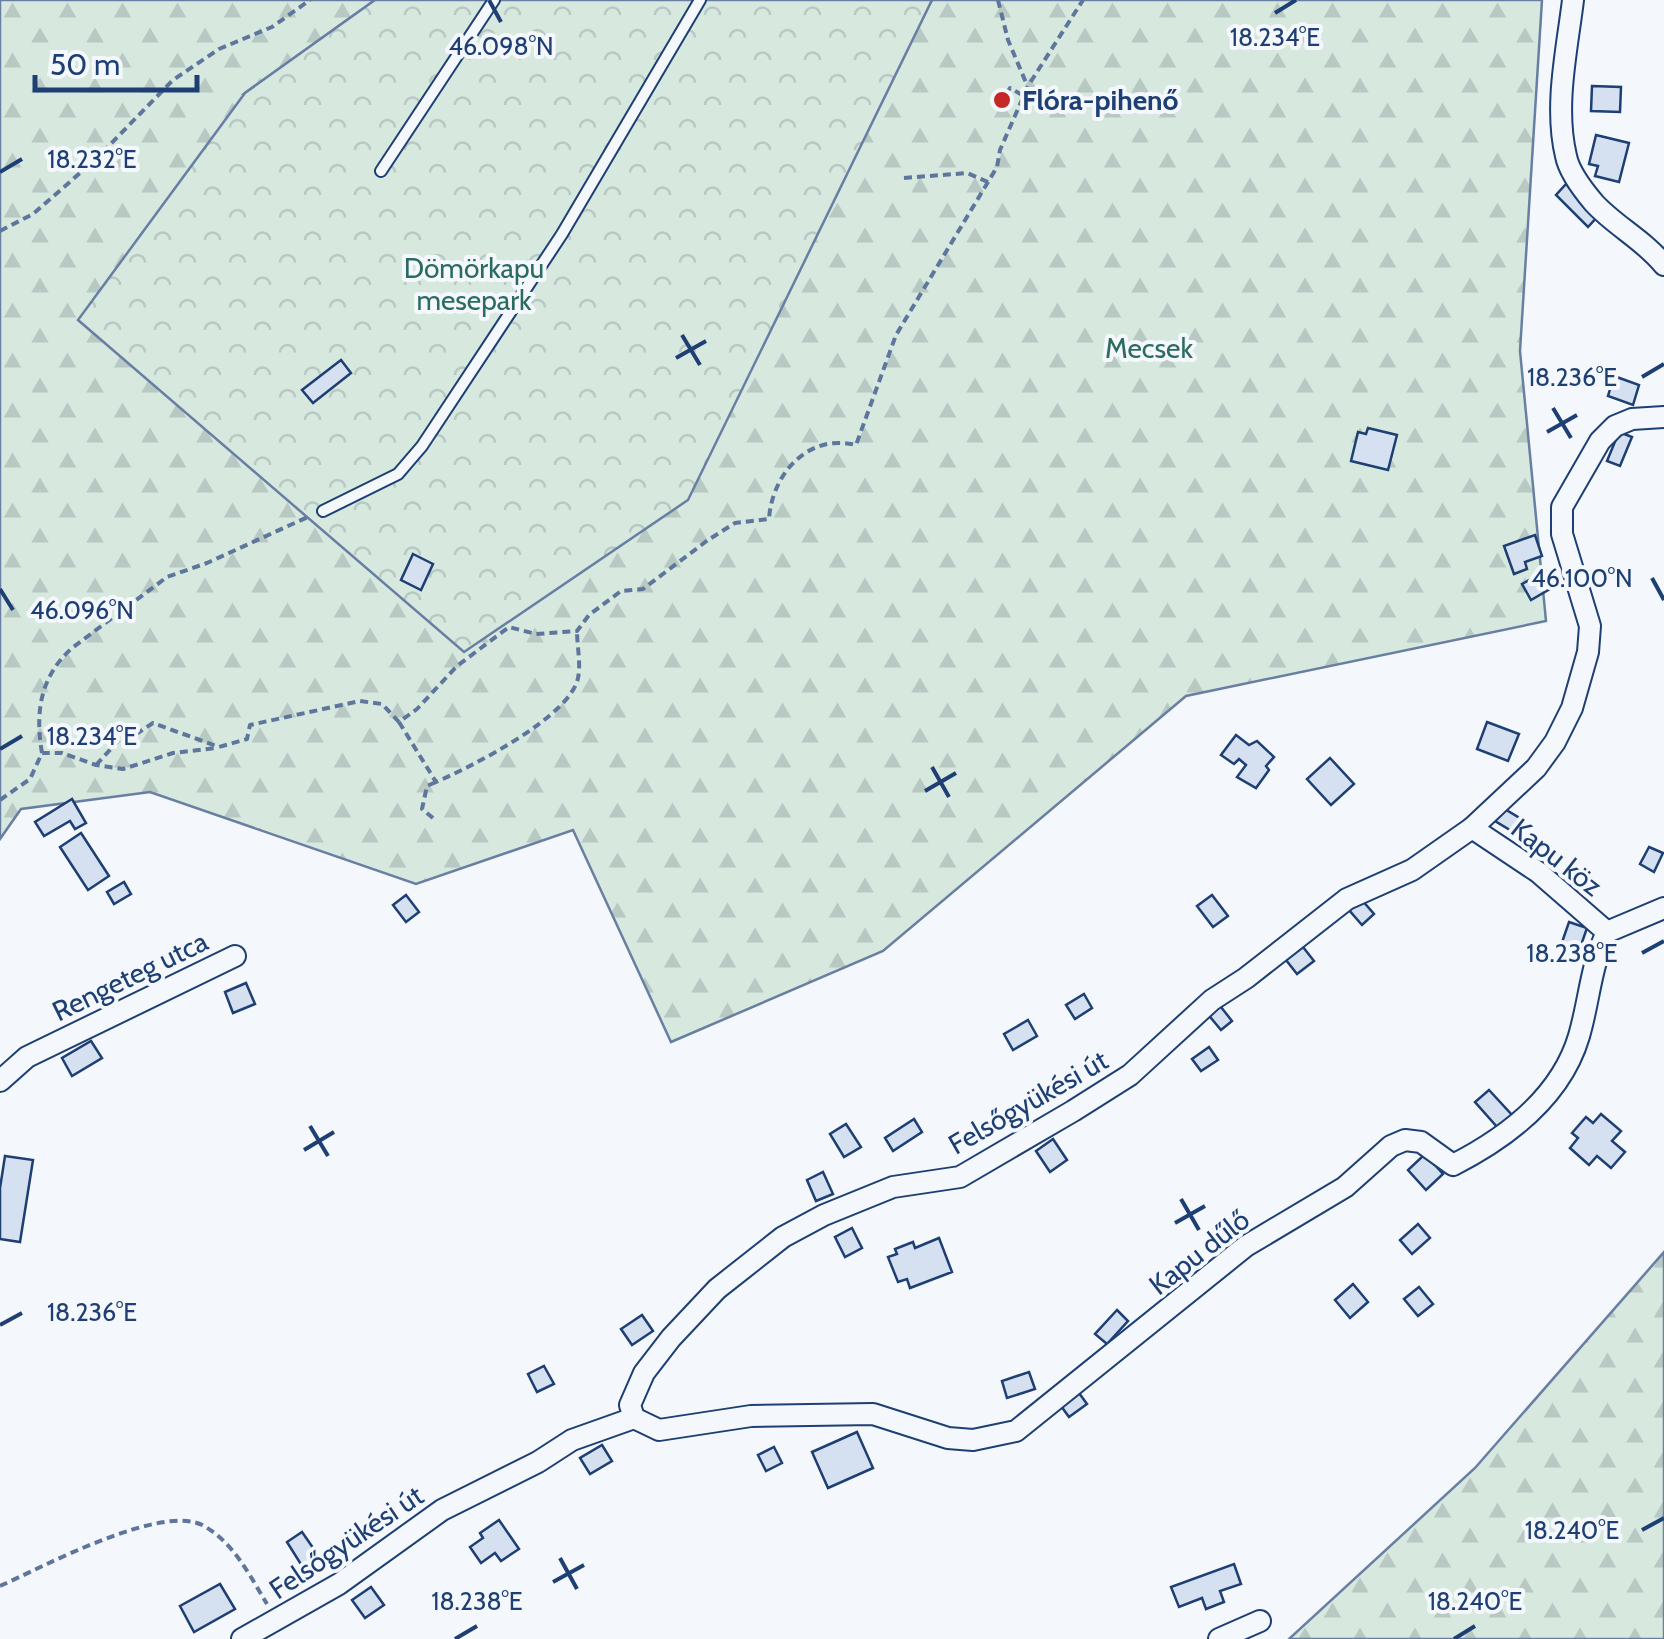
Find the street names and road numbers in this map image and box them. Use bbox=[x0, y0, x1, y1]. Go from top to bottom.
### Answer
street label: Kapu köz bbox=[1505, 811, 1609, 903]
street label: Rengeteg utca bbox=[47, 924, 214, 1028]
street label: Felsőgyükési út bbox=[942, 1043, 1114, 1161]
street label: Kapu dűlő bbox=[1142, 1202, 1256, 1302]
street label: Felsőgyükési út bbox=[263, 1478, 429, 1606]

